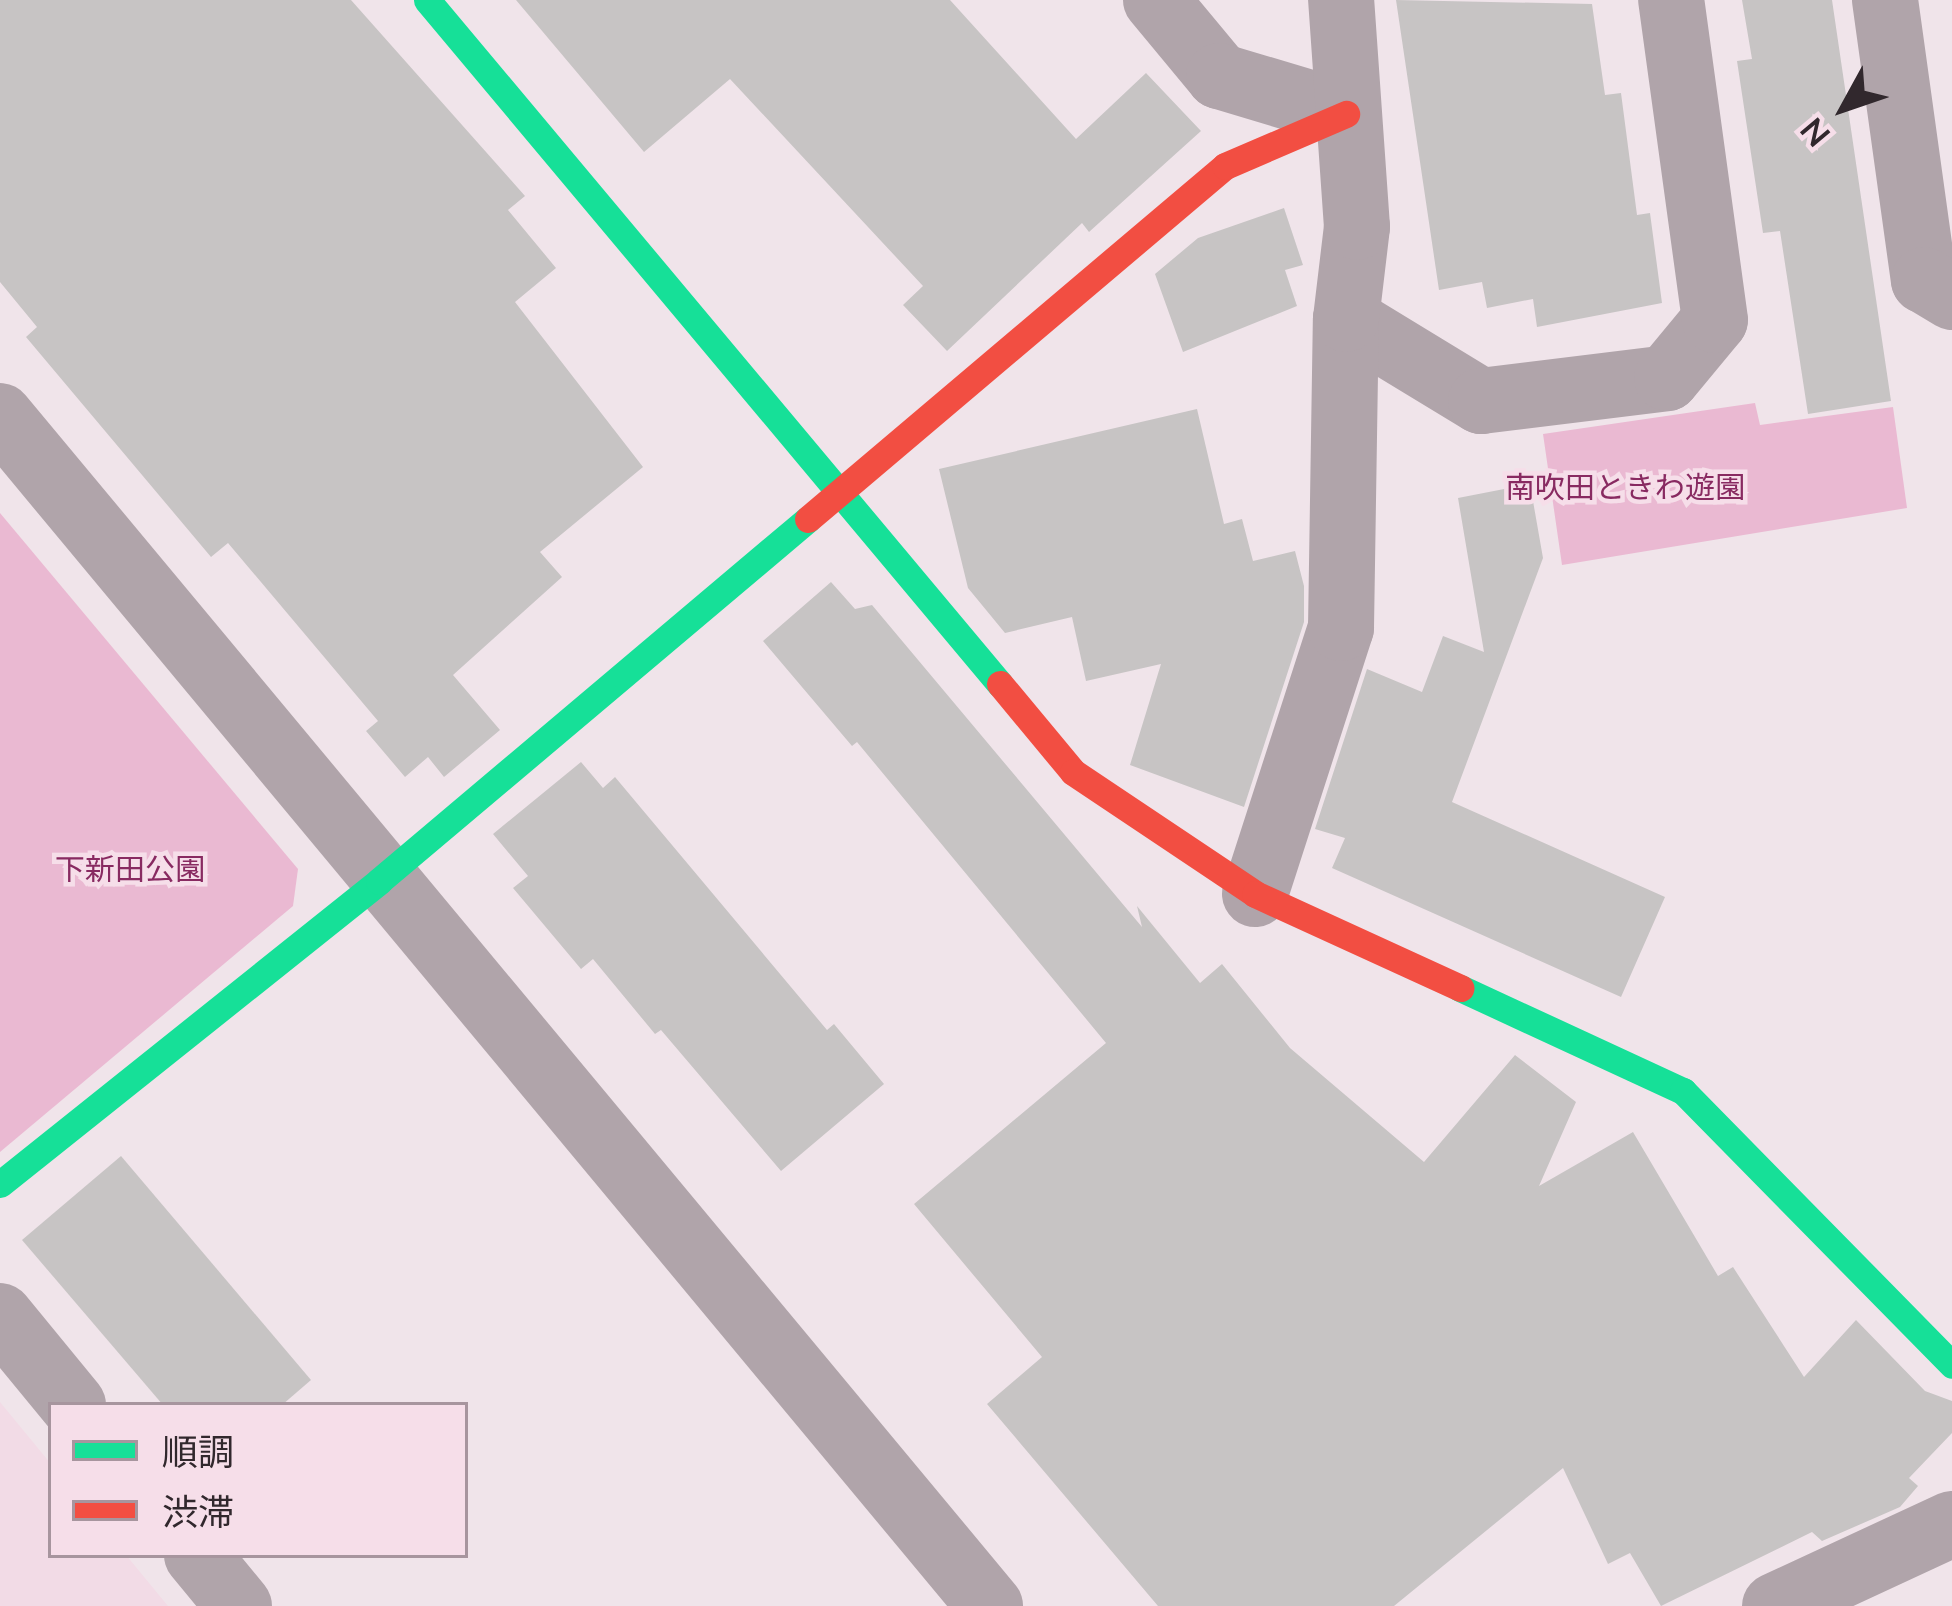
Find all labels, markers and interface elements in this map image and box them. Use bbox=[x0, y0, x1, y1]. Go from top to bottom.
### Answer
north arrow bbox=[1784, 48, 1904, 168]
text: N bbox=[1791, 108, 1841, 155]
park label: 南吹田ときわ遊園 bbox=[1505, 471, 1745, 507]
park label: 下新田公園 bbox=[55, 853, 205, 889]
legend bbox=[48, 1402, 468, 1558]
text: 順調 bbox=[162, 1429, 234, 1478]
text: 渋滞 bbox=[162, 1489, 234, 1538]

